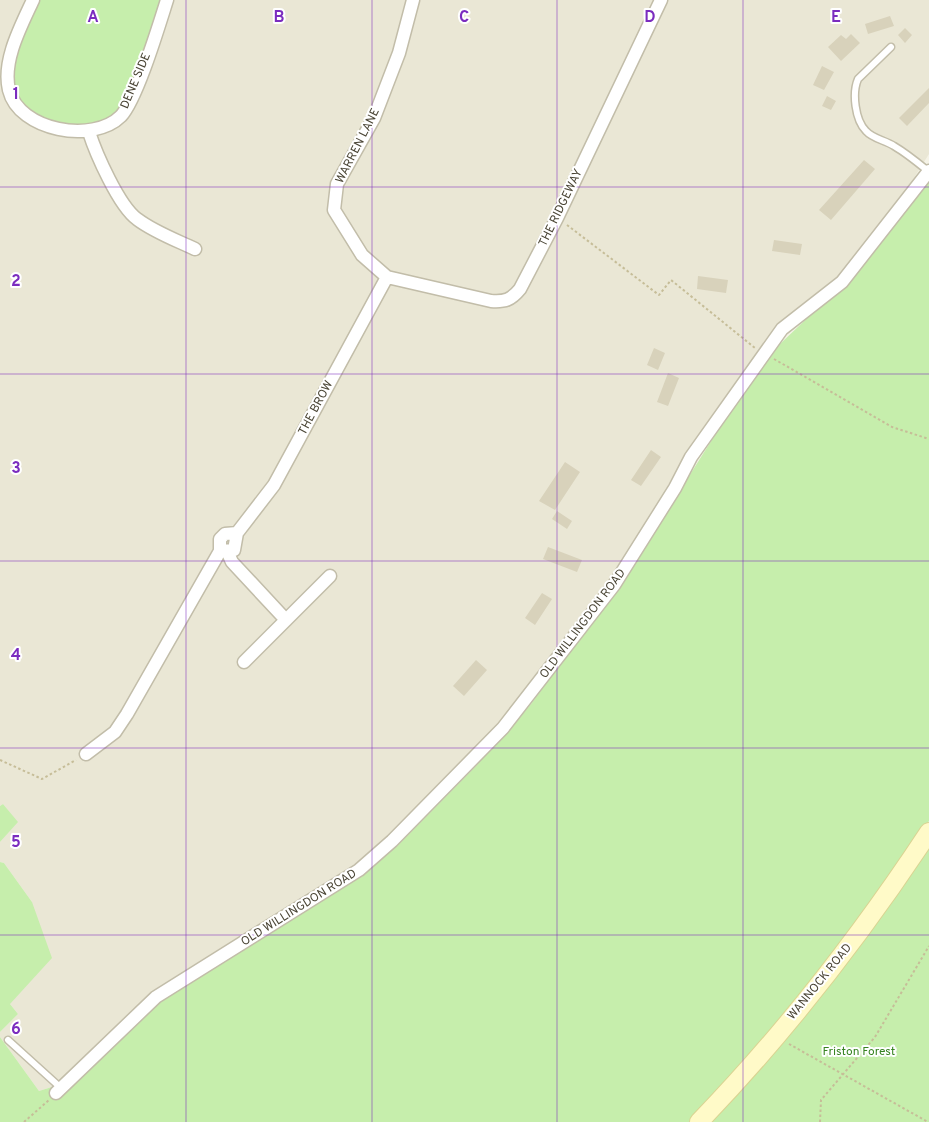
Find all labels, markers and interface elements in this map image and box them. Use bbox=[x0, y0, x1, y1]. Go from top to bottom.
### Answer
text: A bbox=[87, 8, 99, 28]
text: B bbox=[273, 8, 285, 28]
text: C bbox=[459, 8, 469, 28]
text: D bbox=[644, 8, 656, 28]
text: E bbox=[831, 8, 841, 28]
street label: DENE SIDE bbox=[117, 50, 155, 112]
text: 1 bbox=[13, 85, 19, 105]
street label: WARREN LANE bbox=[332, 106, 384, 186]
street label: THE RIDGEWAY bbox=[535, 166, 587, 249]
text: 2 bbox=[11, 272, 21, 292]
street label: THE BROW bbox=[295, 378, 337, 438]
text: 3 bbox=[11, 459, 21, 479]
street label: OLD WILLINGDON ROAD bbox=[536, 566, 630, 682]
text: 4 bbox=[11, 646, 21, 666]
text: 5 bbox=[11, 833, 21, 853]
street label: OLD WILLINGDON ROAD bbox=[238, 866, 360, 950]
street label: WANNOCK ROAD bbox=[784, 941, 856, 1023]
text: 6 bbox=[11, 1020, 21, 1040]
park label: Friston Forest bbox=[823, 1044, 895, 1060]

